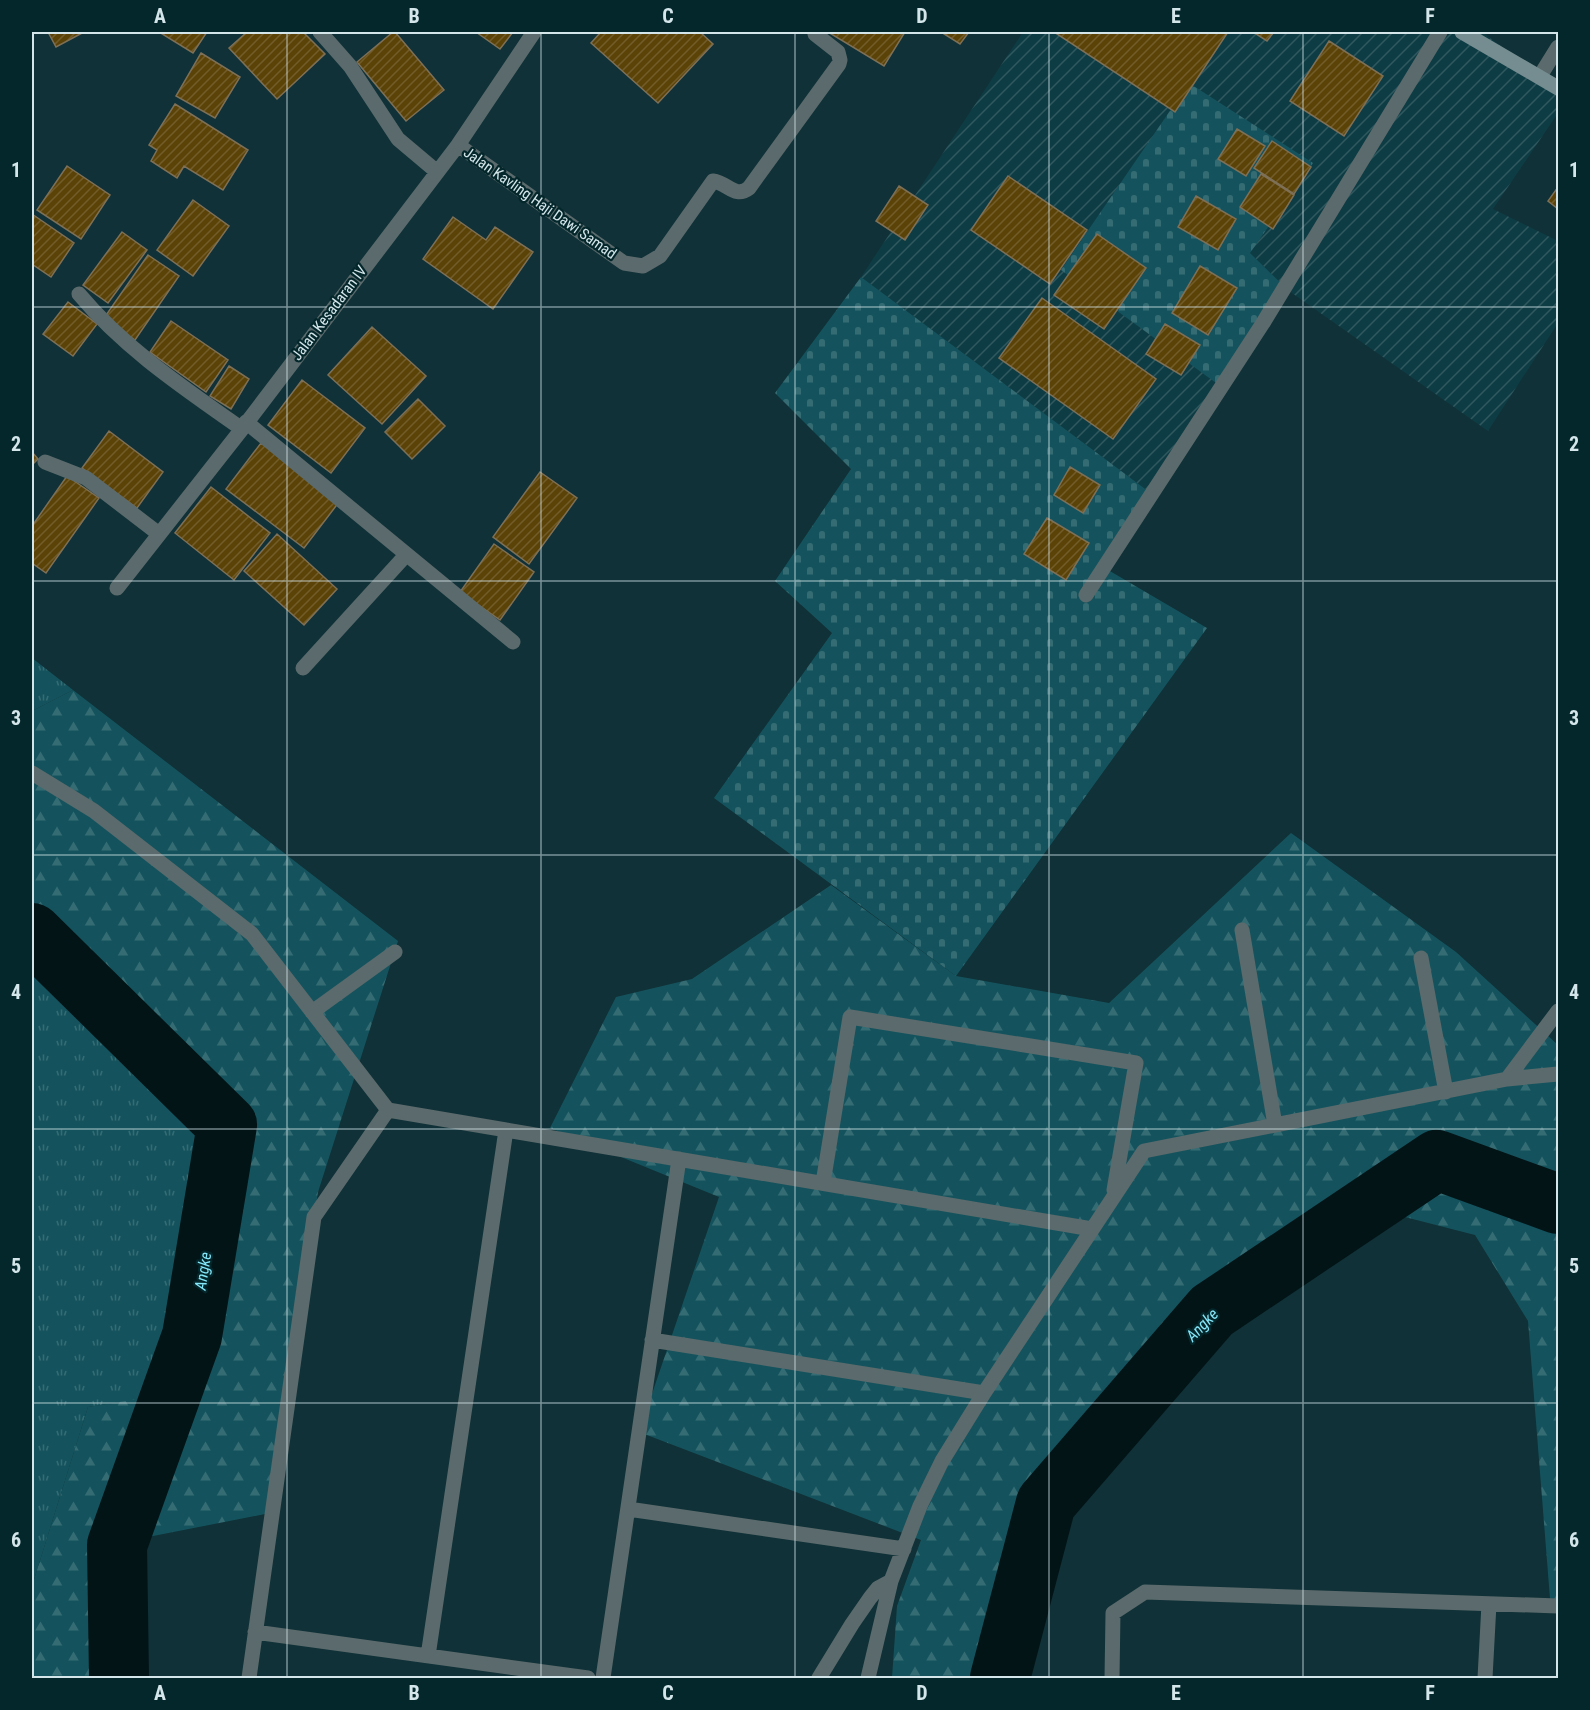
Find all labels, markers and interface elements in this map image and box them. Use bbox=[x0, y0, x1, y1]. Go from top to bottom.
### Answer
text: A bbox=[154, 4, 166, 28]
text: B bbox=[408, 4, 420, 28]
text: C bbox=[662, 4, 674, 28]
text: D bbox=[916, 4, 928, 28]
text: E bbox=[1171, 4, 1181, 28]
text: F bbox=[1425, 4, 1435, 28]
street label: Jalan Kavling Haji Dawi Samad bbox=[460, 143, 620, 263]
text: 1 bbox=[11, 158, 21, 182]
text: 1 bbox=[1569, 158, 1579, 182]
street label: Jalan Kesadaran IV bbox=[288, 262, 371, 364]
text: 2 bbox=[11, 432, 21, 456]
text: 2 bbox=[1569, 432, 1579, 456]
text: 3 bbox=[11, 706, 21, 730]
text: 3 bbox=[1569, 706, 1579, 730]
text: 4 bbox=[11, 980, 21, 1004]
text: 4 bbox=[1569, 980, 1579, 1004]
water label: Angke bbox=[190, 1251, 215, 1292]
text: 5 bbox=[11, 1254, 21, 1278]
text: 5 bbox=[1569, 1254, 1579, 1278]
water label: Angke bbox=[1181, 1305, 1222, 1346]
text: 6 bbox=[11, 1528, 21, 1552]
text: 6 bbox=[1569, 1528, 1579, 1552]
text: A bbox=[154, 1681, 166, 1705]
text: B bbox=[408, 1681, 420, 1705]
text: C bbox=[662, 1681, 674, 1705]
text: D bbox=[916, 1681, 928, 1705]
text: E bbox=[1171, 1681, 1181, 1705]
text: F bbox=[1425, 1681, 1435, 1705]

